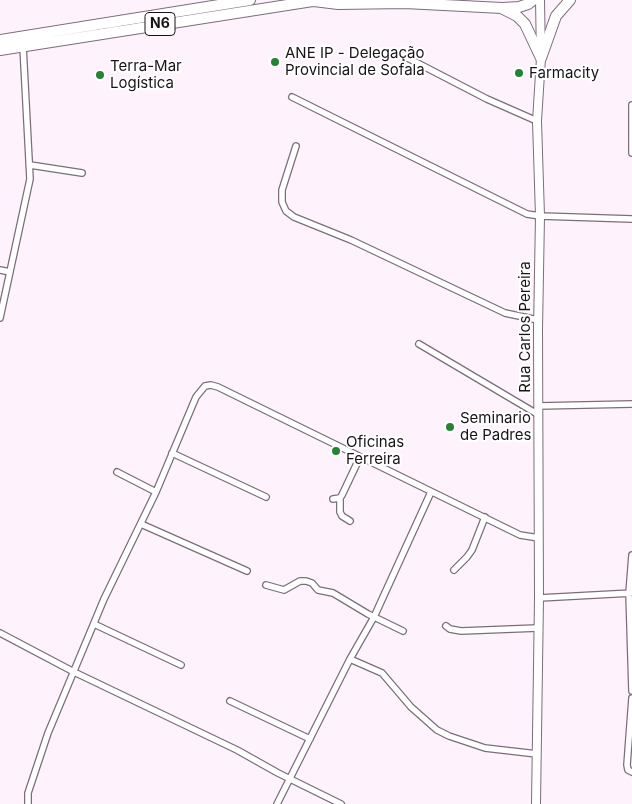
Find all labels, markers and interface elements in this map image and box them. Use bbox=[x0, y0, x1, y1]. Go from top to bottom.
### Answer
road number: N6 bbox=[145, 12, 175, 36]
place label: ANE IP - Delegação Provincial de Sofala bbox=[285, 44, 425, 79]
marker: ANE IP - Delegação Provincial de Sofala bbox=[269, 56, 281, 68]
place label: Terra-Mar Logística bbox=[110, 57, 182, 92]
place label: Farmacity bbox=[529, 64, 599, 82]
marker: Farmacity bbox=[513, 67, 525, 79]
marker: Terra-Mar Logística bbox=[94, 69, 106, 81]
street label: Rua Carlos Pereira bbox=[516, 261, 534, 393]
place label: Seminario de Padres bbox=[460, 409, 531, 444]
marker: Seminario de Padres bbox=[444, 421, 456, 433]
place label: Oficinas Ferreira bbox=[346, 433, 404, 468]
marker: Oficinas Ferreira bbox=[330, 445, 342, 457]

